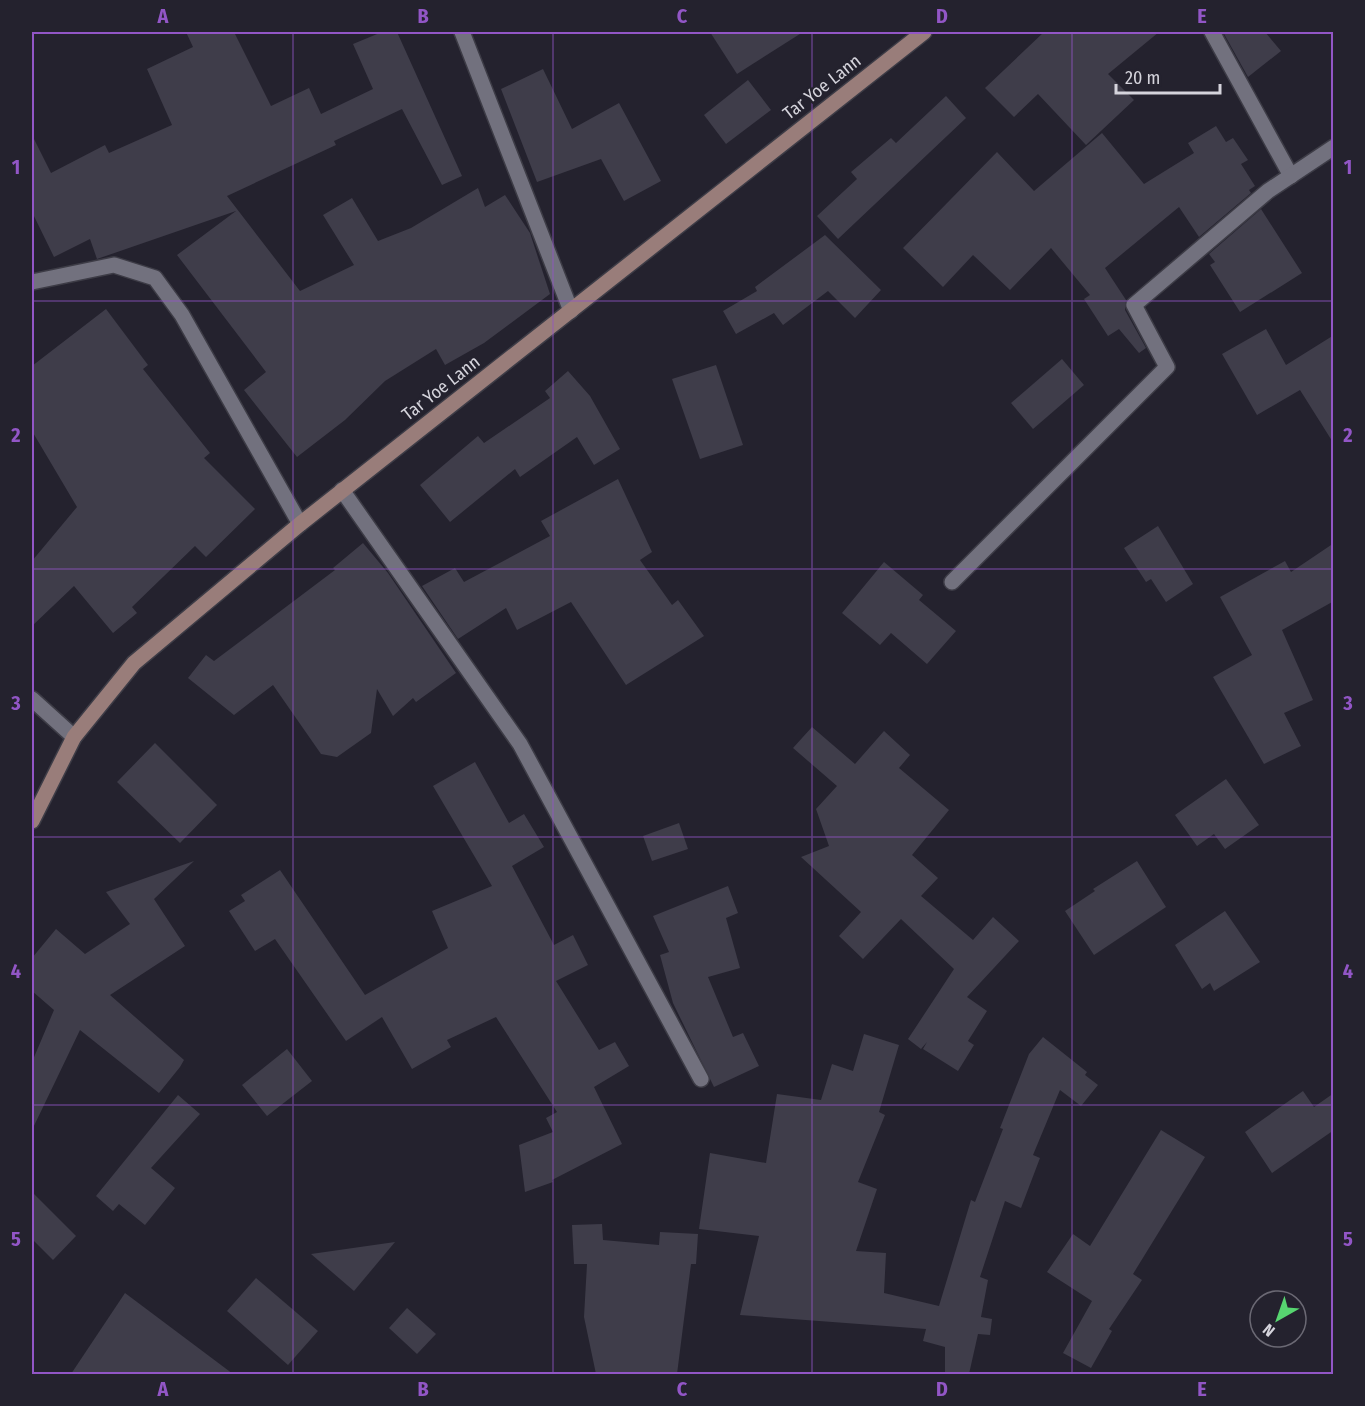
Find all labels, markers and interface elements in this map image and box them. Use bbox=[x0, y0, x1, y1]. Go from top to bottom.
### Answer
text: A bbox=[157, 4, 170, 28]
text: B bbox=[417, 4, 429, 28]
text: C bbox=[677, 4, 688, 28]
text: D bbox=[936, 4, 948, 28]
text: E bbox=[1197, 4, 1207, 28]
street label: Tar Yoe Lann bbox=[779, 50, 865, 124]
scale bar bbox=[1116, 57, 1220, 95]
text: 20 m bbox=[1125, 67, 1160, 89]
text: 1 bbox=[12, 155, 20, 179]
text: 1 bbox=[1344, 155, 1352, 179]
street label: Tar Yoe Lann bbox=[398, 351, 484, 425]
text: 2 bbox=[10, 423, 21, 447]
text: 2 bbox=[1342, 423, 1353, 447]
text: 3 bbox=[10, 691, 21, 715]
text: 3 bbox=[1342, 691, 1353, 715]
text: 4 bbox=[11, 959, 21, 983]
text: 4 bbox=[1343, 959, 1353, 983]
text: 5 bbox=[11, 1227, 21, 1251]
text: 5 bbox=[1343, 1227, 1353, 1251]
north arrow bbox=[1248, 1289, 1308, 1349]
text: N bbox=[1259, 1320, 1278, 1340]
text: A bbox=[157, 1377, 170, 1401]
text: B bbox=[417, 1377, 429, 1401]
text: C bbox=[677, 1377, 688, 1401]
text: D bbox=[936, 1377, 948, 1401]
text: E bbox=[1197, 1377, 1207, 1401]

